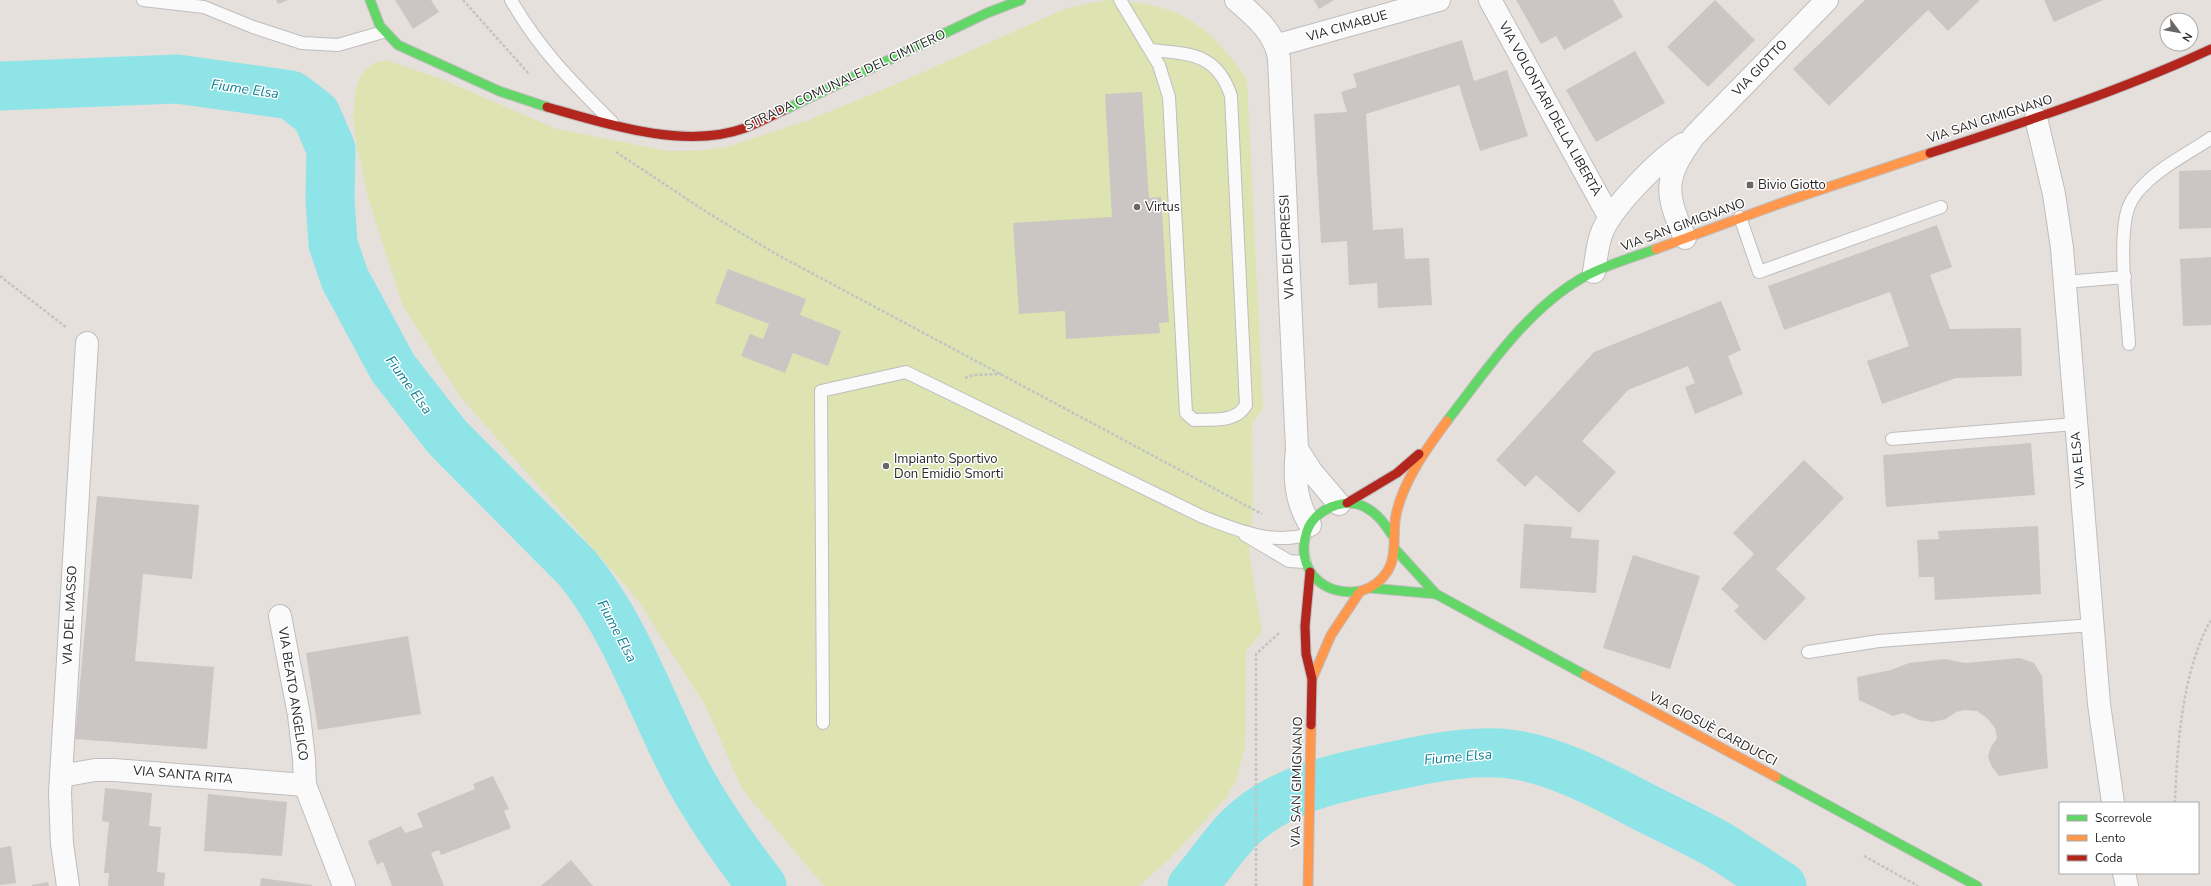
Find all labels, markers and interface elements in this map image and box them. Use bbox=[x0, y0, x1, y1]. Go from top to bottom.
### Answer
street label: VIA CIMABUE bbox=[1303, 6, 1390, 46]
north arrow bbox=[2159, 12, 2199, 52]
street label: VIA VOLONTARI DELLA LIBERTÀ bbox=[1494, 17, 1607, 200]
street label: STRADA COMUNALE DEL CIMITERO bbox=[741, 25, 949, 135]
text: N bbox=[2179, 30, 2196, 45]
street label: VIA GIOTTO bbox=[1728, 36, 1792, 101]
water label: Fiume Elsa bbox=[210, 75, 280, 103]
street label: VIA SAN GIMIGNANO bbox=[1924, 90, 2055, 148]
place label: Bivio Giotto bbox=[1758, 176, 1826, 194]
marker: Bivio Giotto bbox=[1745, 180, 1755, 190]
street label: VIA DEI CIPRESSI bbox=[1275, 194, 1299, 301]
street label: VIA SAN GIMIGNANO bbox=[1617, 194, 1748, 256]
place label: Virtus bbox=[1144, 198, 1180, 216]
marker: Virtus bbox=[1132, 202, 1142, 212]
water label: Fiume Elsa bbox=[381, 352, 437, 418]
street label: VIA ELSA bbox=[2067, 430, 2090, 490]
place label: Impianto Sportivo Don Emidio Smorti bbox=[894, 450, 1003, 483]
marker: Impianto Sportivo Don Emidio Smorti bbox=[881, 461, 891, 471]
street label: VIA DEL MASSO bbox=[58, 565, 82, 666]
water label: Fiume Elsa bbox=[593, 596, 641, 666]
street label: VIA BEATO ANGELICO bbox=[273, 625, 312, 762]
street label: VIA GIOSUÈ CARDUCCI bbox=[1645, 686, 1781, 770]
street label: VIA SAN GIMIGNANO bbox=[1287, 716, 1307, 849]
water label: Fiume Elsa bbox=[1423, 745, 1493, 769]
street label: VIA SANTA RITA bbox=[131, 762, 234, 788]
legend bbox=[2059, 802, 2199, 874]
text: Scorrevole bbox=[2095, 810, 2152, 826]
text: Lento bbox=[2095, 830, 2126, 846]
text: Coda bbox=[2095, 850, 2123, 866]

